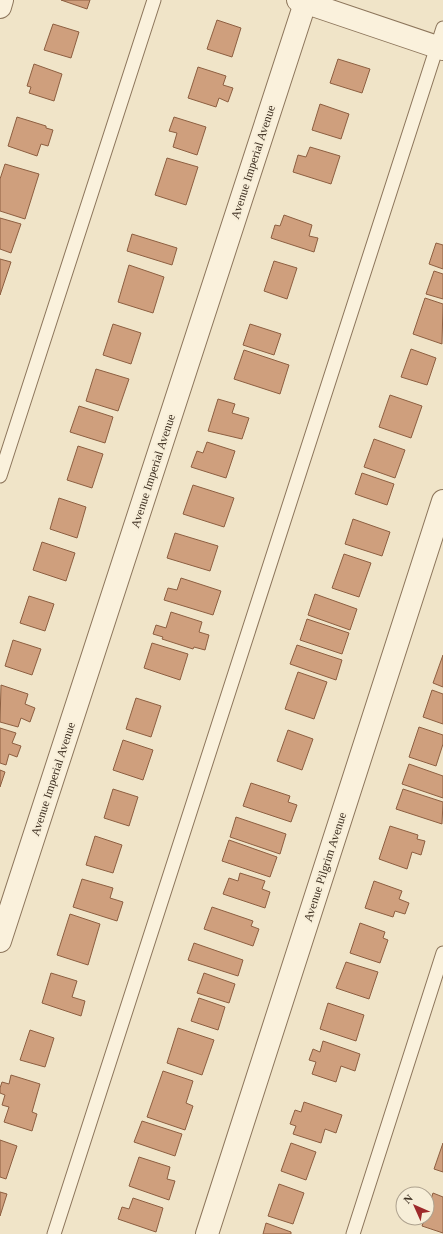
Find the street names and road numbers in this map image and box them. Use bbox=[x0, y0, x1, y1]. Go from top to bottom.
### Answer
street label: Avenue Imperial Avenue bbox=[228, 103, 278, 221]
street label: Avenue Imperial Avenue bbox=[128, 412, 178, 530]
street label: Avenue Imperial Avenue bbox=[28, 720, 78, 838]
street label: Avenue Pilgrim Avenue bbox=[301, 811, 349, 923]

